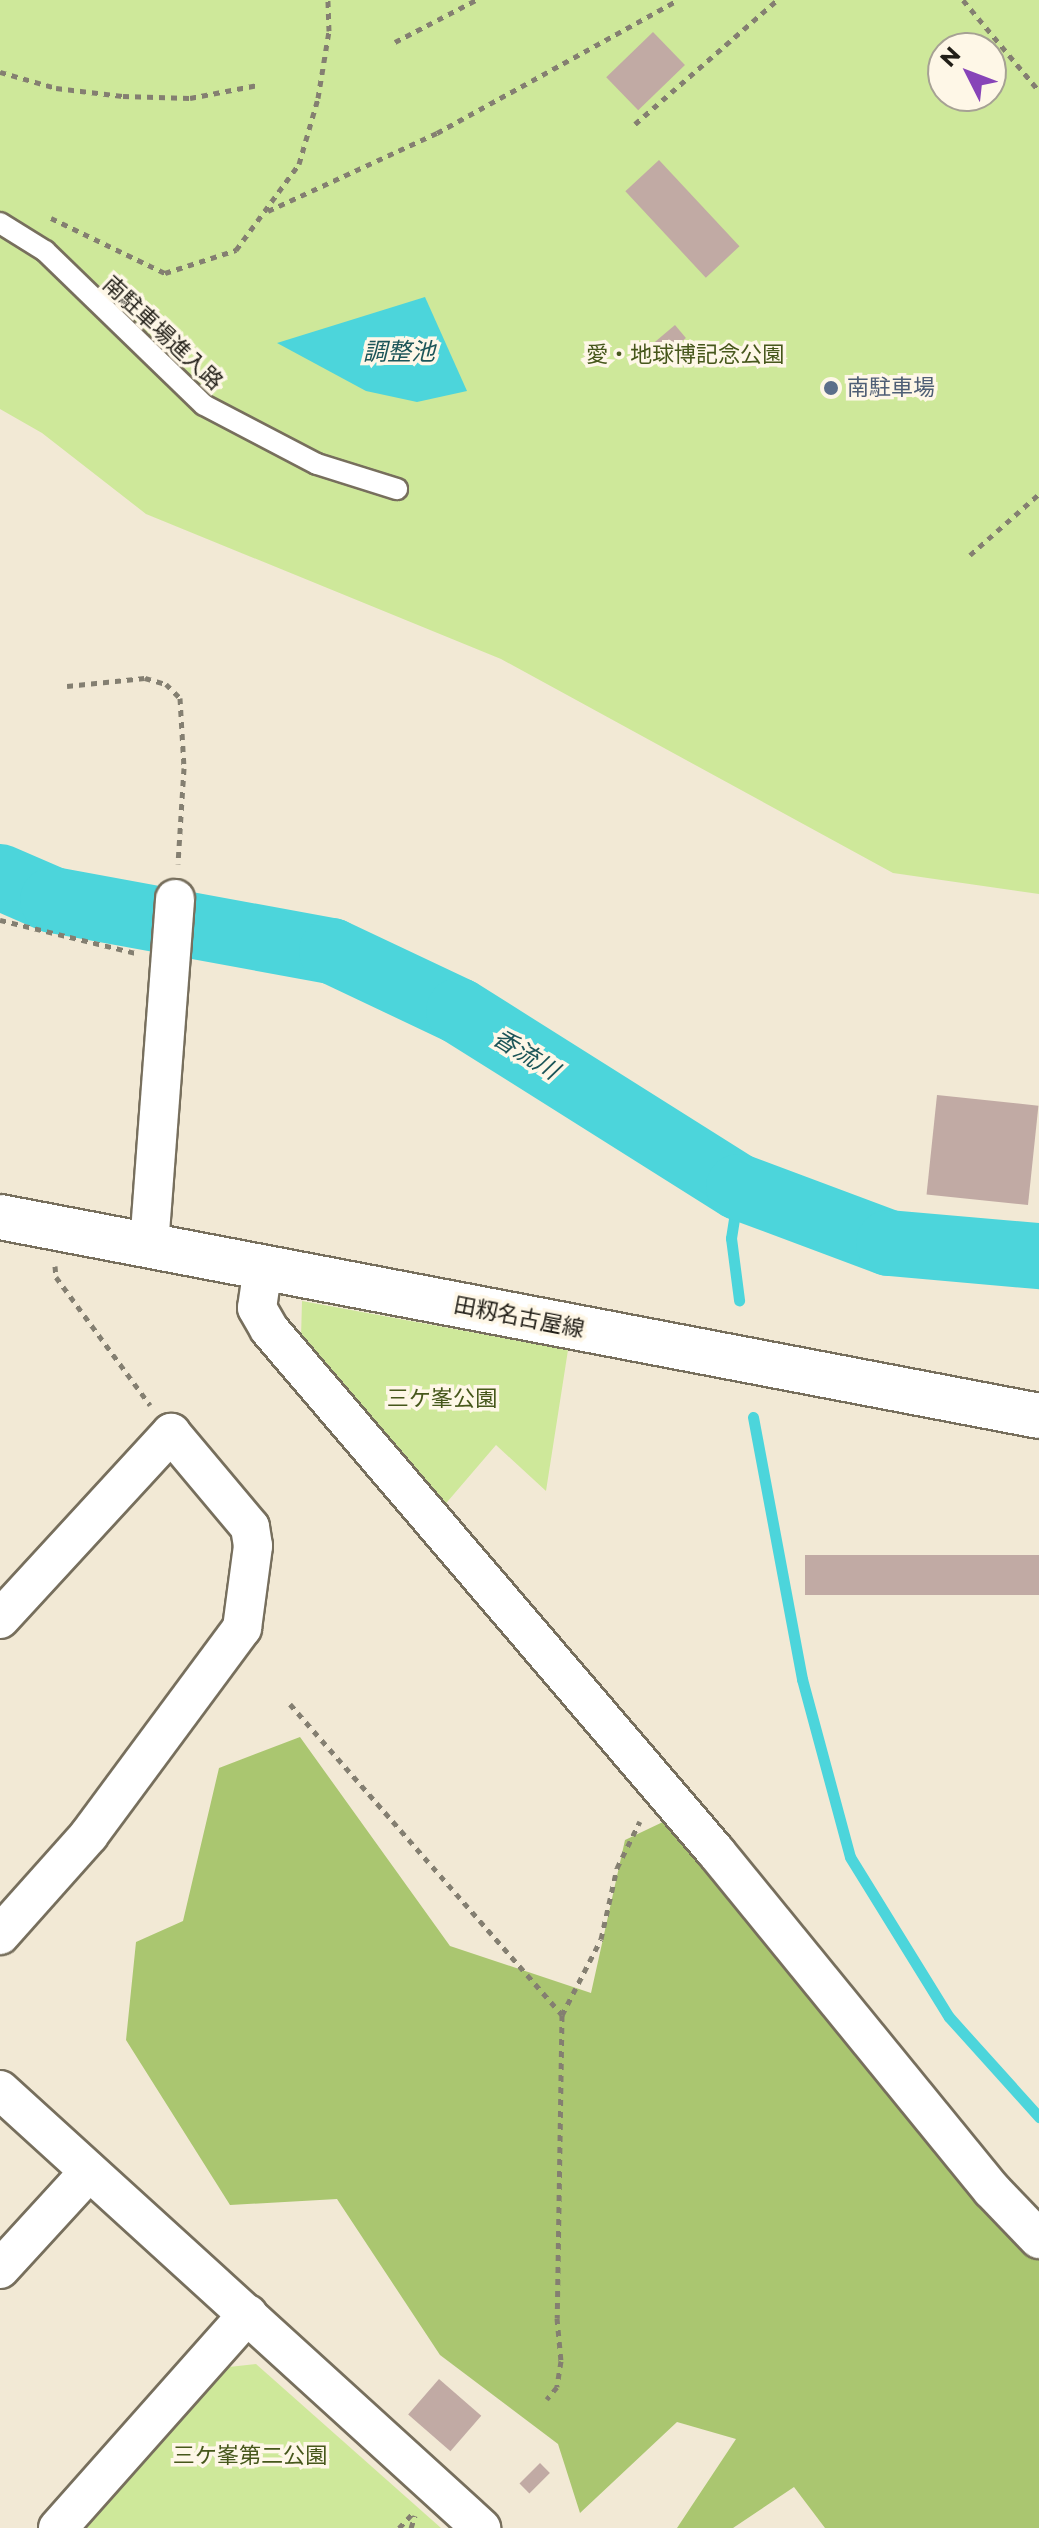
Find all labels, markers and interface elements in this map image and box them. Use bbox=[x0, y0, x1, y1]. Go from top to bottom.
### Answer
north arrow bbox=[927, 32, 1007, 112]
text: N bbox=[934, 41, 966, 73]
street label: 南駐車場進入路 bbox=[98, 271, 228, 395]
water label: 調整池 bbox=[363, 338, 435, 366]
park label: 愛・地球博記念公園 bbox=[586, 342, 784, 368]
place label: 南駐車場 bbox=[847, 375, 935, 401]
marker: 南駐車場 bbox=[822, 379, 840, 397]
water label: 香流川 bbox=[488, 1023, 564, 1085]
street label: 田籾名古屋線 bbox=[452, 1291, 586, 1343]
park label: 三ケ峯公園 bbox=[387, 1386, 497, 1412]
park label: 三ケ峯第二公園 bbox=[173, 2443, 327, 2469]

